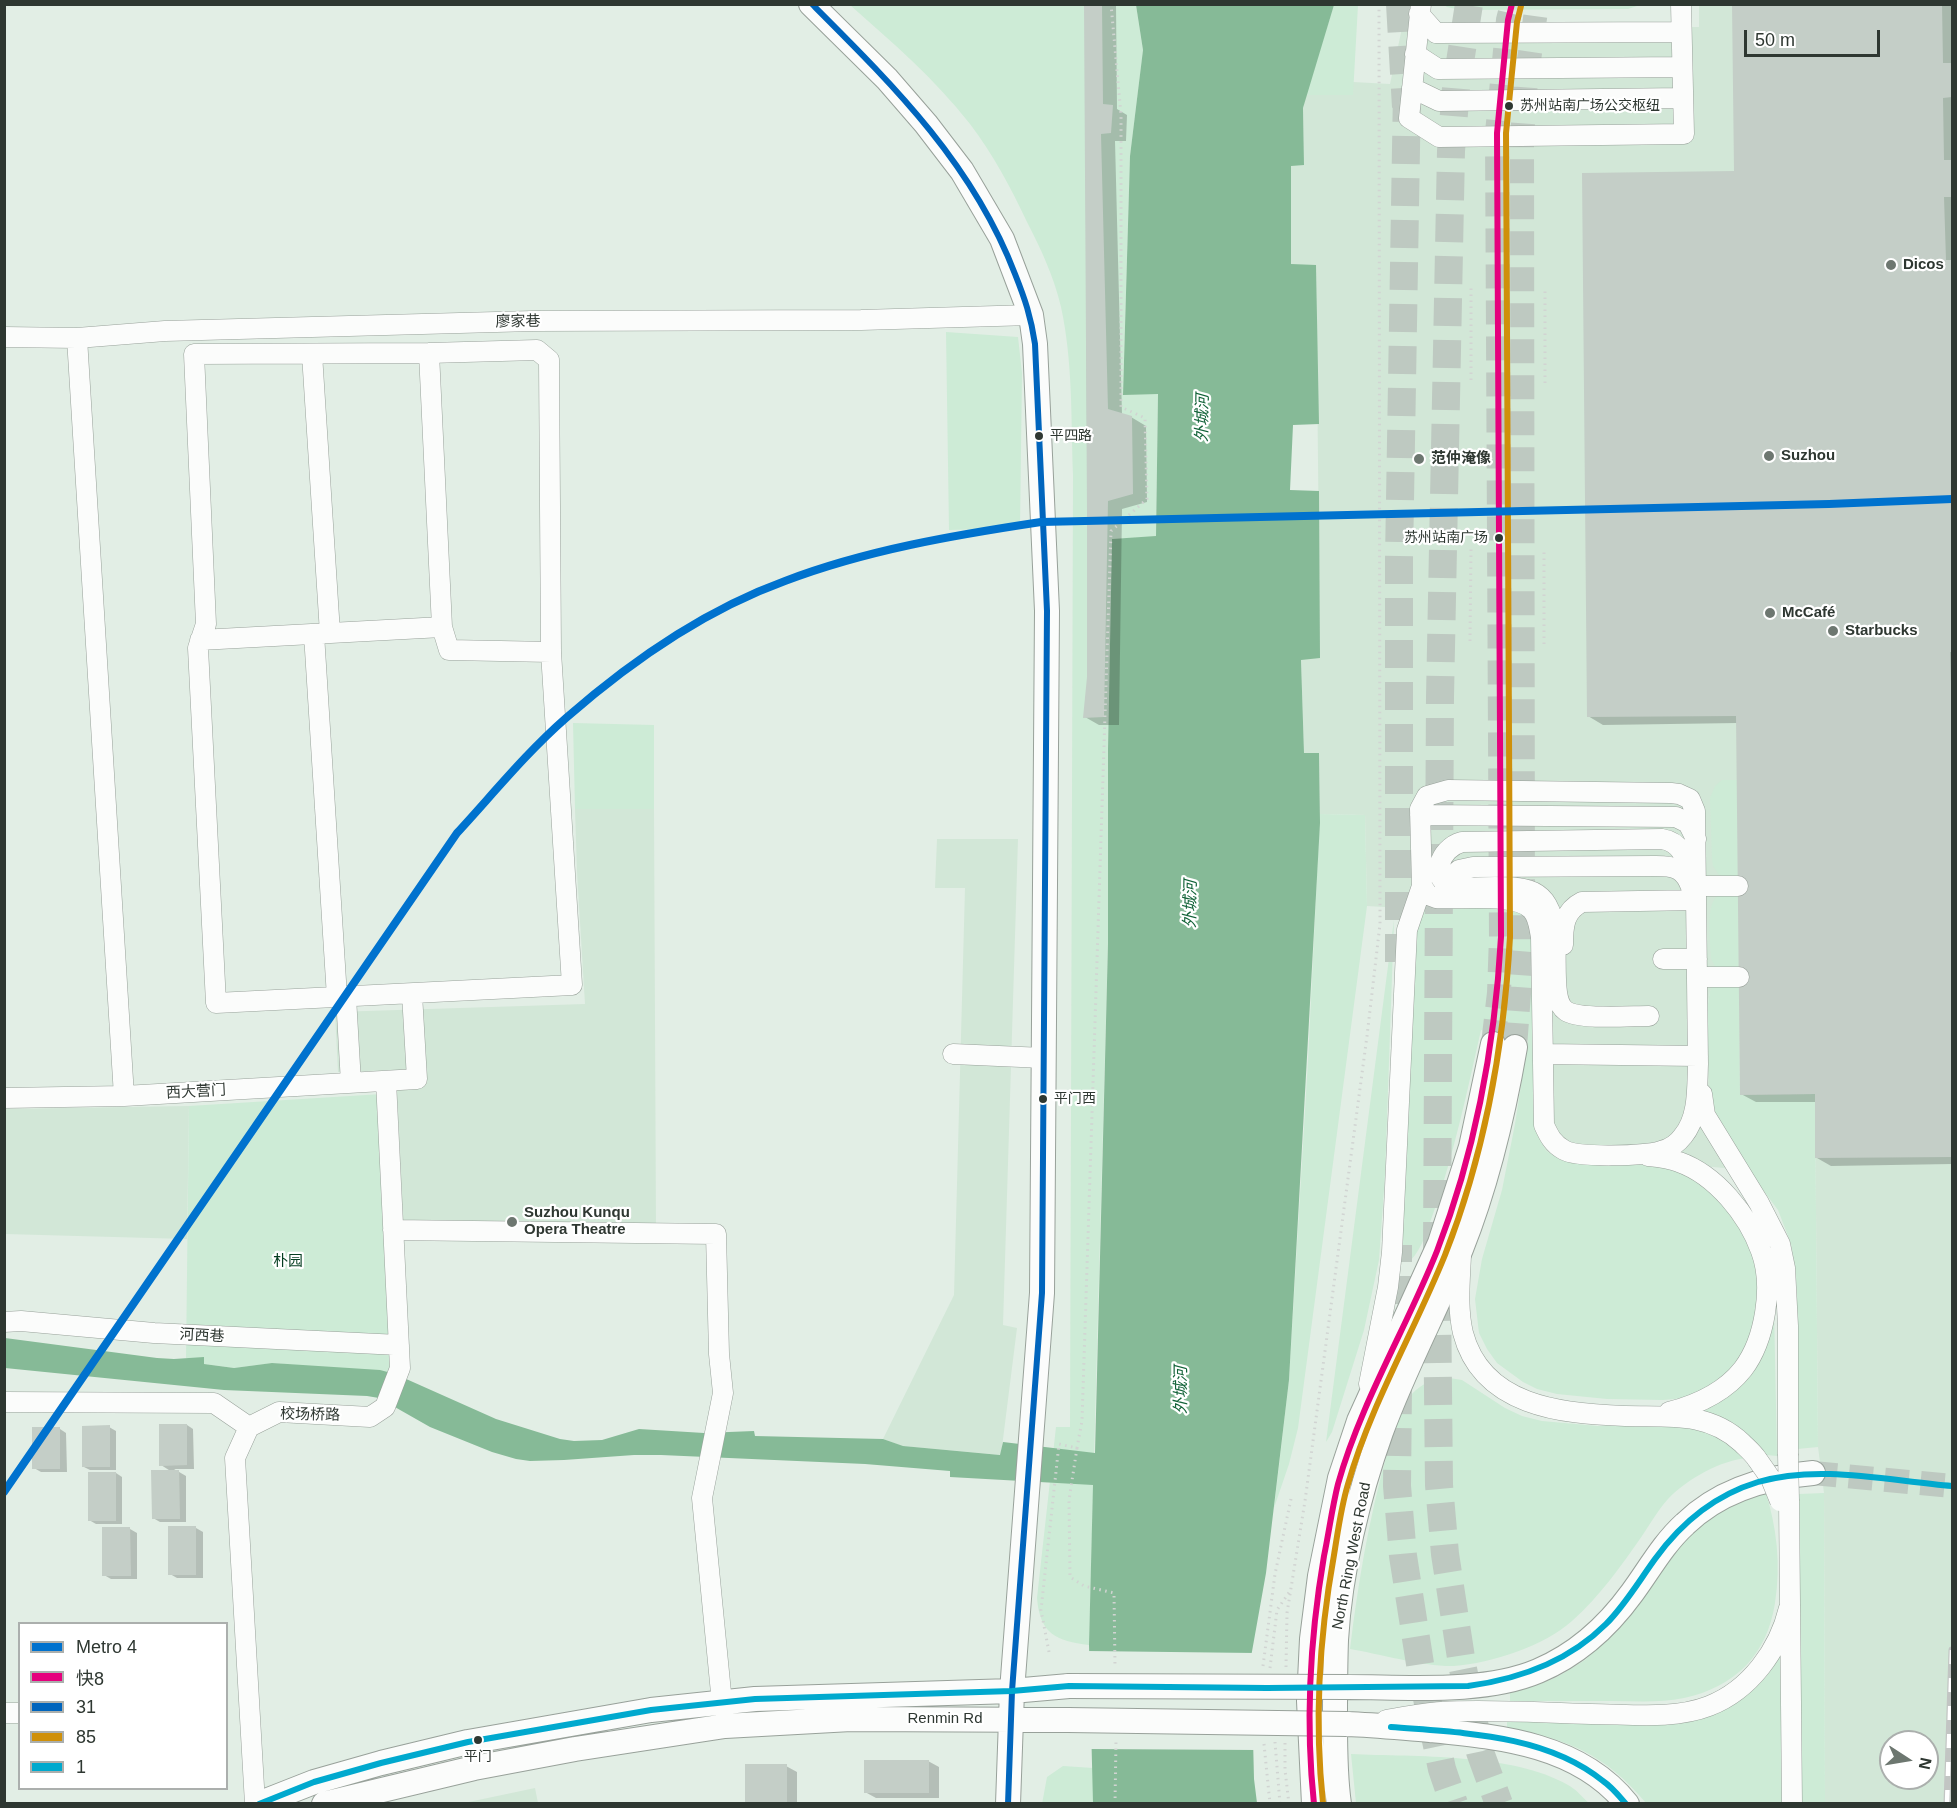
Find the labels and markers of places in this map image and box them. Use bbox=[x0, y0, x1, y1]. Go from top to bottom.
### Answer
place label: 苏州站南广场公交枢纽 bbox=[1520, 98, 1660, 114]
marker: 苏州站南广场公交枢纽 bbox=[1503, 100, 1515, 112]
place label: Dicos bbox=[1903, 256, 1944, 274]
marker: Dicos bbox=[1884, 258, 1898, 272]
place label: 平四路 bbox=[1050, 428, 1092, 444]
marker: 平四路 bbox=[1033, 430, 1045, 442]
place label: Suzhou bbox=[1781, 447, 1835, 465]
marker: Suzhou bbox=[1762, 449, 1776, 463]
place label: 范仲淹像 bbox=[1431, 450, 1491, 468]
marker: 范仲淹像 bbox=[1412, 452, 1426, 466]
place label: 苏州站南广场 bbox=[1404, 530, 1488, 546]
marker: 苏州站南广场 bbox=[1493, 532, 1505, 544]
place label: McCafé bbox=[1782, 604, 1835, 622]
marker: McCafé bbox=[1763, 606, 1777, 620]
place label: Starbucks bbox=[1845, 622, 1918, 640]
marker: Starbucks bbox=[1826, 624, 1840, 638]
place label: 平门西 bbox=[1054, 1091, 1096, 1107]
marker: 平门西 bbox=[1037, 1093, 1049, 1105]
place label: Suzhou Kunqu Opera Theatre bbox=[524, 1204, 630, 1239]
marker: Suzhou Kunqu Opera Theatre bbox=[505, 1215, 519, 1229]
marker: 平门 bbox=[472, 1734, 484, 1746]
place label: 平门 bbox=[464, 1749, 492, 1765]

